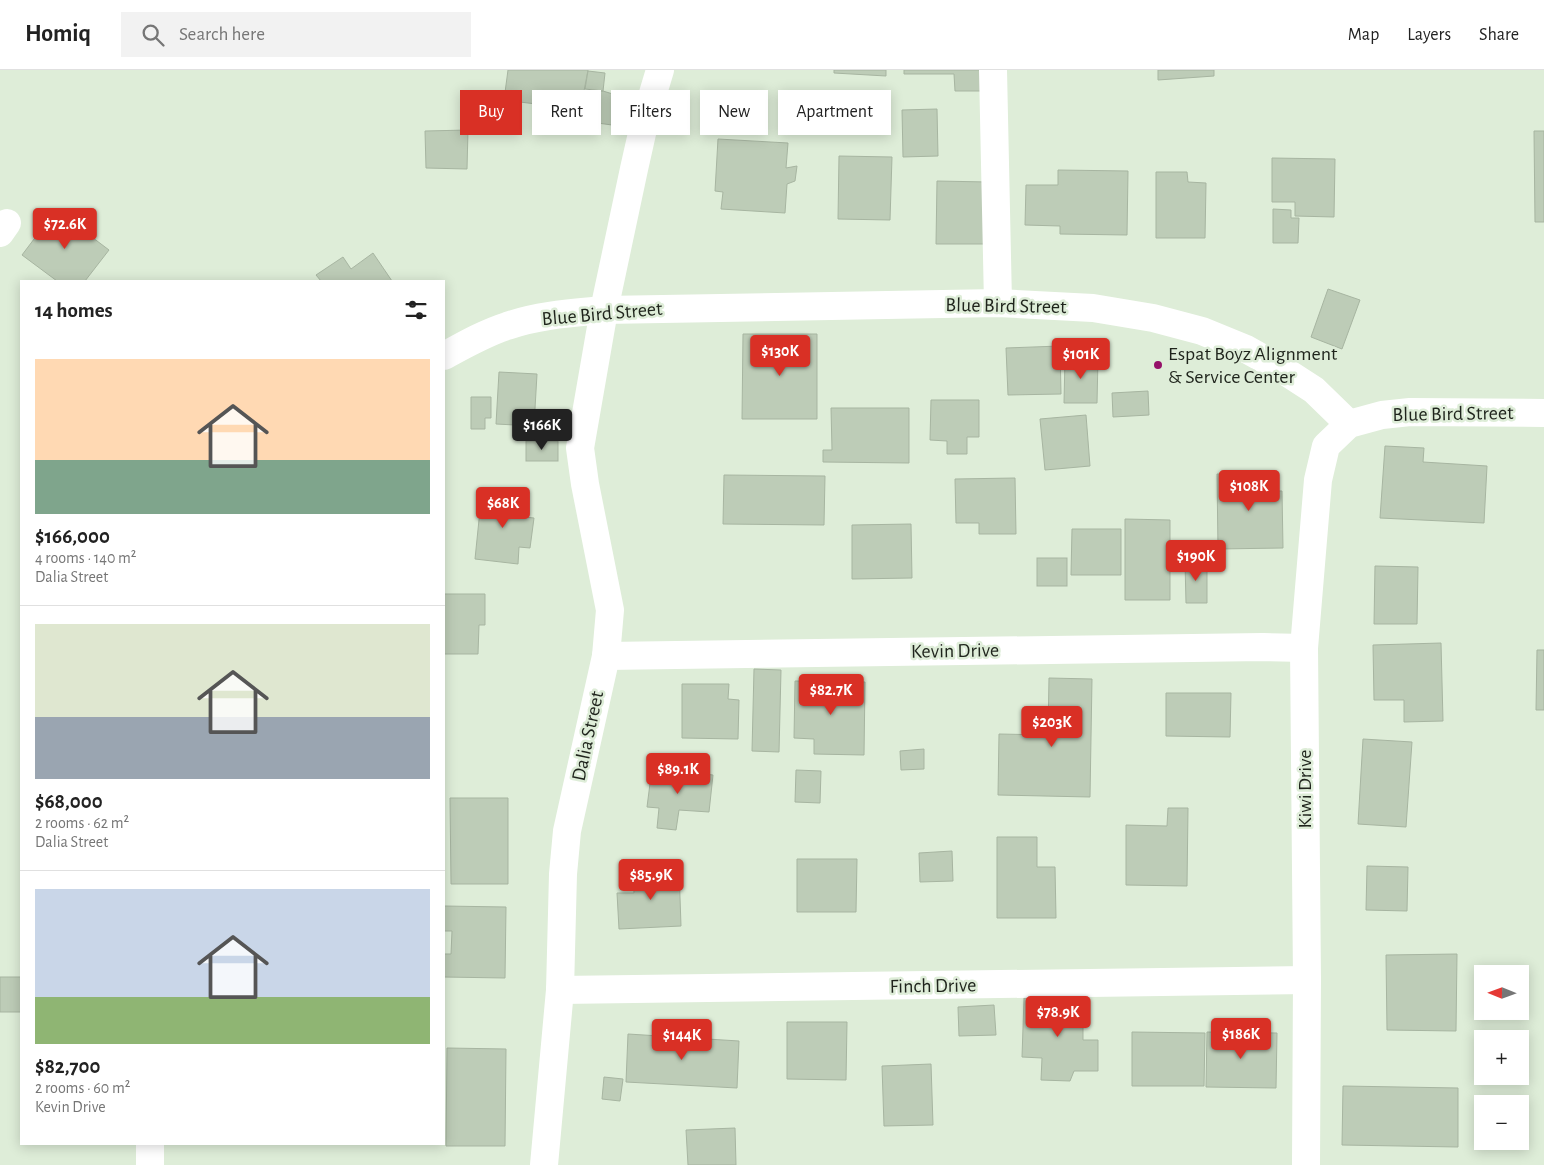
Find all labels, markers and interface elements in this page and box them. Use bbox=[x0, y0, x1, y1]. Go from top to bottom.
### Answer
search box bbox=[121, 12, 471, 57]
icon: search bbox=[139, 21, 167, 49]
text: Homiq bbox=[25, 22, 91, 46]
text: Search here bbox=[179, 25, 265, 44]
text: Map bbox=[1348, 26, 1379, 44]
text: Layers bbox=[1407, 26, 1451, 44]
text: Share bbox=[1479, 26, 1519, 44]
chip: Buy bbox=[460, 90, 522, 135]
chip: Rent bbox=[532, 90, 601, 135]
chip: Filters bbox=[611, 90, 690, 135]
chip: New bbox=[700, 90, 768, 135]
chip: Apartment bbox=[778, 90, 891, 135]
pin: $72.6K bbox=[24, 208, 106, 250]
text: $72.6K bbox=[44, 216, 86, 232]
street label: Blue Bird Street bbox=[945, 295, 1067, 317]
icon: filters bbox=[402, 296, 430, 324]
street label: Blue Bird Street bbox=[541, 299, 664, 329]
text: 14 homes bbox=[35, 300, 113, 321]
pin: $130K bbox=[745, 334, 815, 377]
pin: $101K bbox=[1046, 338, 1116, 380]
text: $130K bbox=[761, 343, 799, 359]
place label: Espat Boyz Alignment & Service Center bbox=[1168, 344, 1338, 387]
text: $101K bbox=[1063, 346, 1099, 362]
marker: Espat Boyz Alignment & Service Center bbox=[1152, 359, 1164, 371]
icon: home bbox=[188, 391, 278, 481]
street label: Blue Bird Street bbox=[1392, 403, 1514, 425]
pin: $166K bbox=[507, 408, 577, 451]
text: $166K bbox=[523, 417, 561, 433]
pin: $108K bbox=[1214, 470, 1284, 512]
text: $108K bbox=[1230, 478, 1268, 494]
pin: $68K bbox=[473, 486, 533, 529]
text: $68K bbox=[487, 495, 519, 511]
text: $166,000 bbox=[35, 526, 110, 547]
pin: $190K bbox=[1161, 540, 1231, 582]
text: $190K bbox=[1177, 548, 1215, 564]
text: 4 rooms · 140 m² bbox=[35, 550, 136, 566]
text: Dalia Street bbox=[35, 569, 108, 585]
street label: Kevin Drive bbox=[911, 640, 999, 662]
icon: home bbox=[188, 657, 278, 747]
pin: $82.7K bbox=[790, 674, 872, 716]
text: $82.7K bbox=[810, 682, 852, 698]
street label: Dalia Street bbox=[569, 689, 607, 783]
pin: $203K bbox=[1017, 706, 1087, 748]
text: $203K bbox=[1032, 714, 1072, 730]
street label: Kiwi Drive bbox=[1295, 750, 1315, 828]
pin: $89.1K bbox=[637, 752, 719, 795]
text: $89.1K bbox=[657, 761, 699, 777]
text: $68,000 bbox=[35, 791, 103, 812]
text: 2 rooms · 62 m² bbox=[35, 815, 129, 831]
text: Dalia Street bbox=[35, 834, 108, 850]
pin: $85.9K bbox=[610, 858, 692, 901]
text: $85.9K bbox=[630, 867, 672, 883]
icon: home bbox=[188, 922, 278, 1012]
north arrow bbox=[1474, 965, 1529, 1020]
map controls bbox=[1474, 965, 1529, 1150]
street label: Finch Drive bbox=[889, 975, 977, 997]
pin: $78.9K bbox=[1017, 996, 1099, 1038]
text: $78.9K bbox=[1037, 1004, 1079, 1020]
pin: $144K bbox=[647, 1018, 717, 1061]
pin: $186K bbox=[1206, 1018, 1276, 1060]
text: $186K bbox=[1222, 1026, 1260, 1042]
text: $144K bbox=[663, 1027, 701, 1043]
button: + bbox=[1474, 1030, 1529, 1085]
text: $82,700 bbox=[35, 1056, 100, 1077]
text: 2 rooms · 60 m² bbox=[35, 1080, 130, 1096]
button: − bbox=[1474, 1095, 1529, 1150]
text: Kevin Drive bbox=[35, 1099, 106, 1115]

